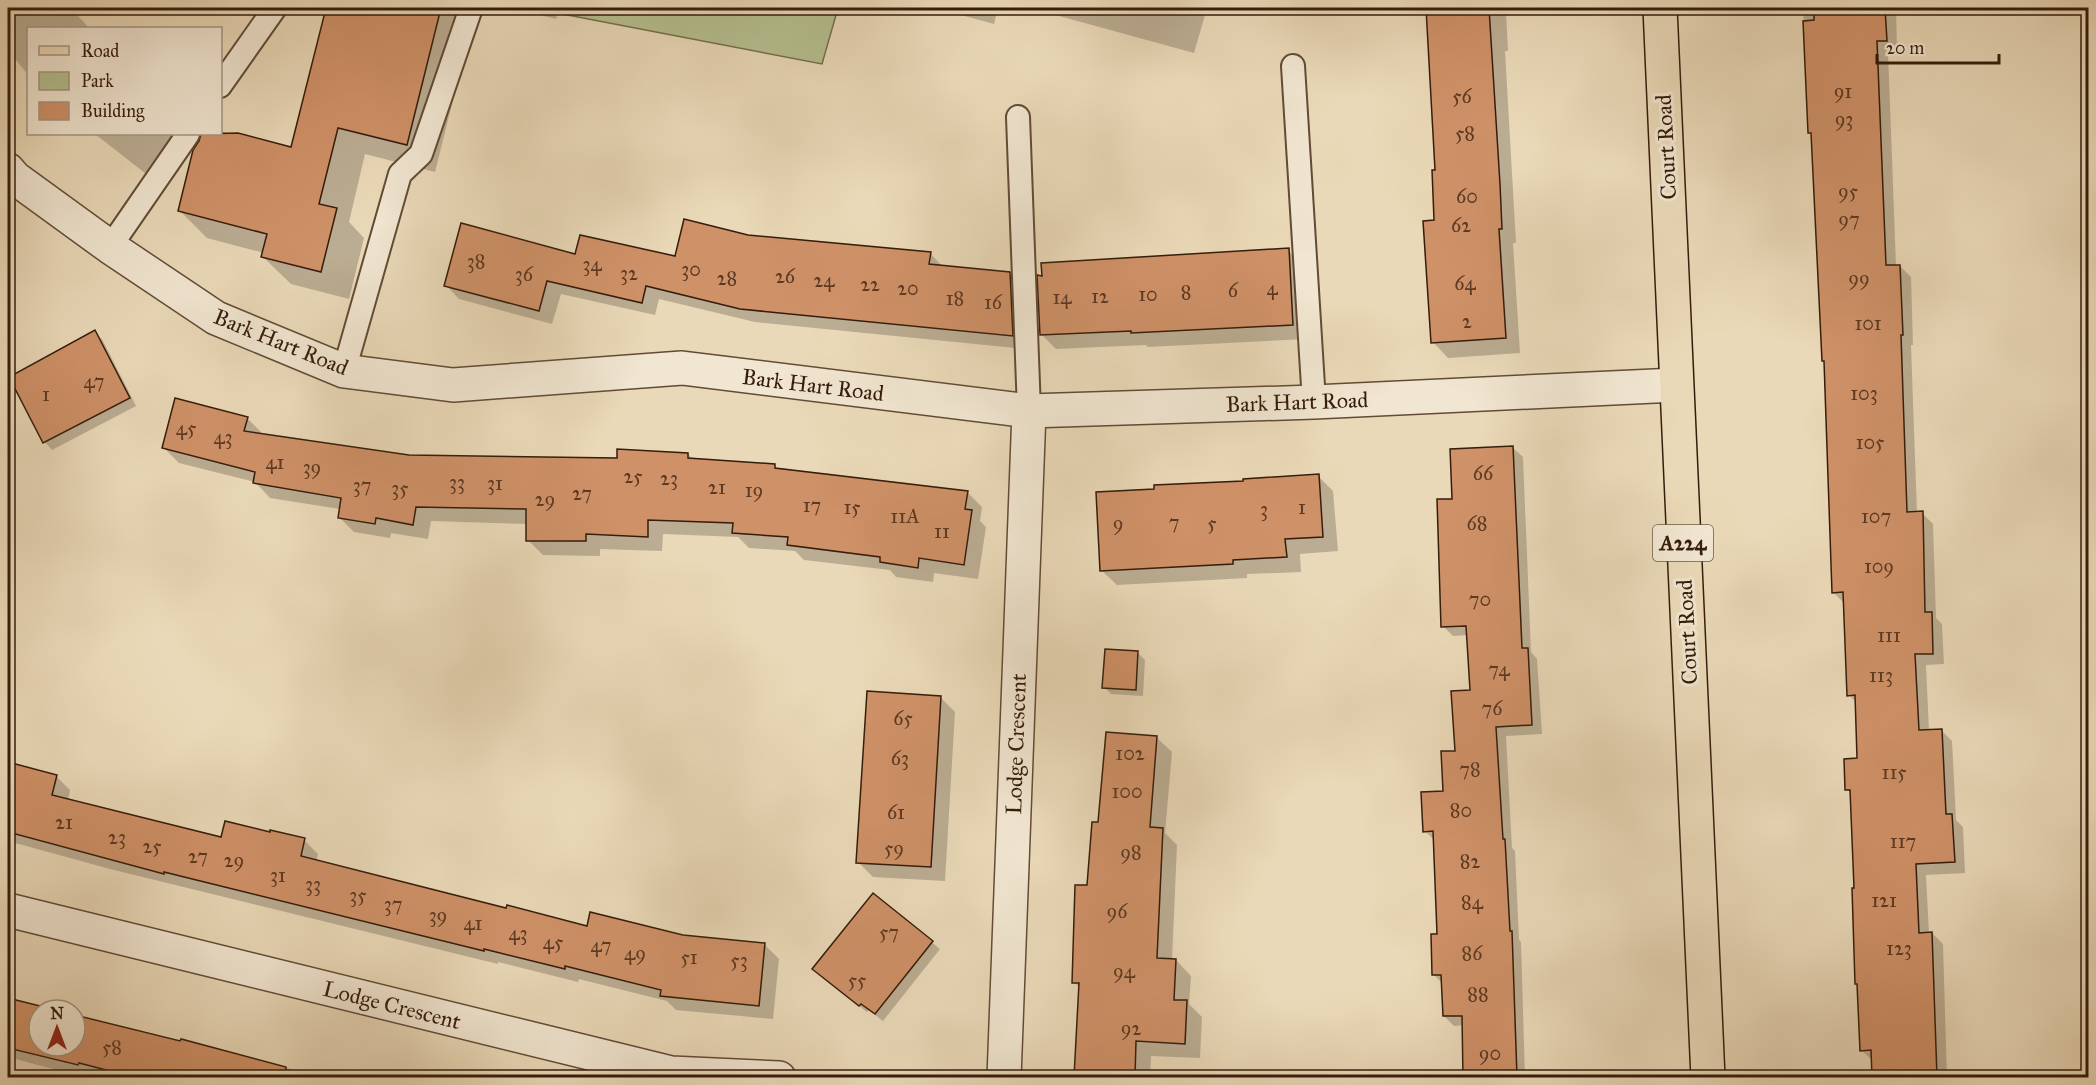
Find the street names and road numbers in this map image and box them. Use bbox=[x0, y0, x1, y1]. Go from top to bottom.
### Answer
street label: Court Road bbox=[1650, 94, 1682, 200]
street label: Bark Hart Road bbox=[210, 303, 352, 381]
street label: Bark Hart Road bbox=[740, 363, 886, 407]
street label: Bark Hart Road bbox=[1225, 386, 1369, 418]
road number: A224 bbox=[1653, 525, 1713, 561]
street label: Court Road bbox=[1671, 579, 1703, 685]
street label: Lodge Crescent bbox=[1000, 673, 1032, 815]
street label: Lodge Crescent bbox=[320, 975, 464, 1035]

